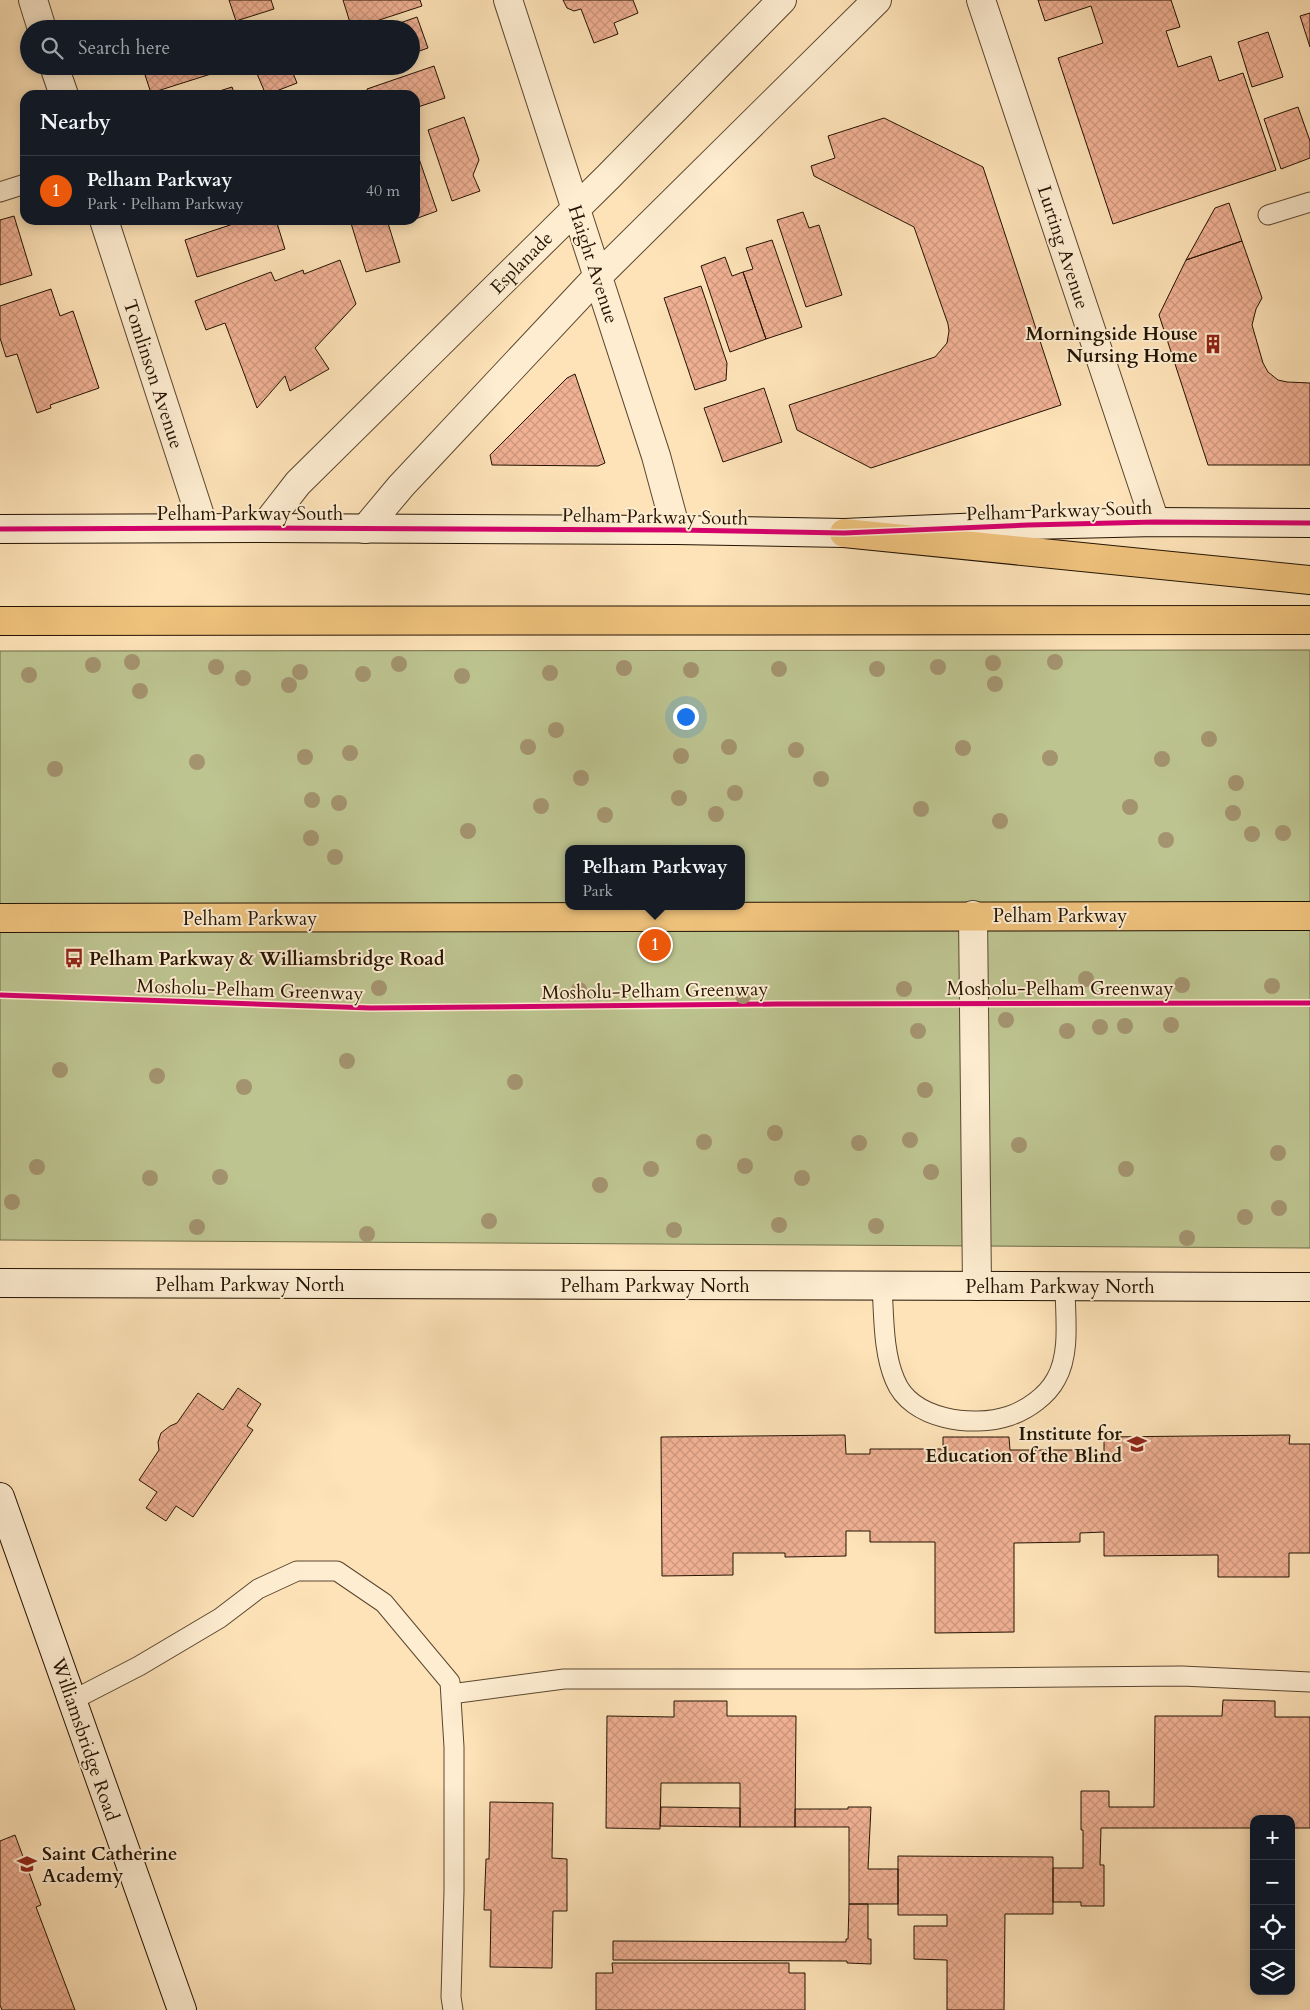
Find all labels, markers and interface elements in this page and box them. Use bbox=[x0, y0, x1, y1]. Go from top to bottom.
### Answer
search box bbox=[20, 20, 420, 75]
icon: search bbox=[38, 34, 66, 62]
text: Search here bbox=[78, 35, 170, 61]
text: Nearby bbox=[40, 108, 111, 137]
text: Pelham Parkway bbox=[87, 167, 232, 193]
text: 1 bbox=[52, 180, 60, 202]
text: 40 m bbox=[366, 180, 400, 202]
street label: Lurting Avenue bbox=[1031, 182, 1095, 312]
text: Park · Pelham Parkway bbox=[87, 193, 244, 215]
street label: Haight Avenue bbox=[562, 202, 624, 327]
street label: Esplanade bbox=[485, 226, 559, 300]
street label: Tomlinson Avenue bbox=[117, 296, 189, 452]
place label: Morningside House Nursing Home bbox=[1025, 321, 1198, 369]
building icon: Morningside House Nursing Home bbox=[1202, 333, 1224, 355]
street label: Pelham Parkway South bbox=[965, 495, 1153, 527]
street label: Pelham Parkway South bbox=[157, 501, 344, 527]
street label: Pelham Parkway South bbox=[562, 502, 749, 532]
your location bbox=[673, 704, 699, 730]
popup bbox=[565, 845, 745, 910]
text: Pelham Parkway bbox=[582, 854, 728, 880]
text: Park bbox=[582, 880, 613, 902]
street label: Pelham Parkway bbox=[993, 903, 1127, 929]
street label: Pelham Parkway bbox=[183, 906, 317, 932]
pin: 1 bbox=[639, 926, 671, 964]
place label: Pelham Parkway & Williamsbridge Road bbox=[89, 946, 445, 972]
bus stop icon: Pelham Parkway & Williamsbridge Road bbox=[63, 947, 85, 969]
street label: Mosholu-Pelham Greenway bbox=[136, 973, 364, 1007]
street label: Mosholu-Pelham Greenway bbox=[541, 976, 769, 1006]
street label: Mosholu-Pelham Greenway bbox=[947, 976, 1173, 1002]
street label: Pelham Parkway North bbox=[155, 1272, 345, 1298]
street label: Pelham Parkway North bbox=[560, 1273, 750, 1299]
street label: Pelham Parkway North bbox=[965, 1274, 1155, 1300]
place label: Institute for Education of the Blind bbox=[925, 1421, 1122, 1469]
school or university icon: Institute for Education of the Blind bbox=[1126, 1433, 1148, 1455]
street label: Williamsbridge Road bbox=[45, 1653, 125, 1824]
map controls bbox=[1250, 1815, 1295, 1995]
button: + bbox=[1250, 1815, 1295, 1860]
place label: Saint Catherine Academy bbox=[42, 1841, 177, 1889]
school or university icon: Saint Catherine Academy bbox=[16, 1853, 38, 1875]
button: − bbox=[1250, 1860, 1295, 1905]
button: locate bbox=[1250, 1905, 1295, 1950]
button: layers bbox=[1250, 1950, 1295, 1995]

